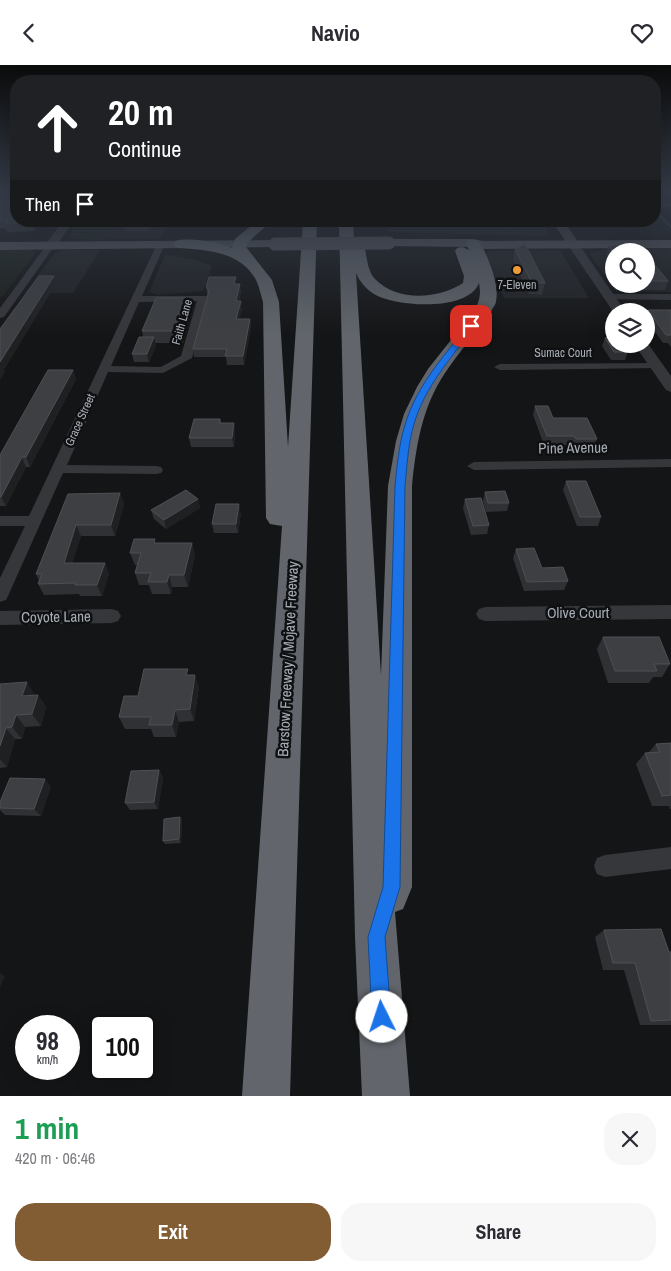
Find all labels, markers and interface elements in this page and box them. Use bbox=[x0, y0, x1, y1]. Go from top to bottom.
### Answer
text: Navio bbox=[311, 18, 360, 48]
icon: back bbox=[15, 19, 43, 47]
icon: heart bbox=[628, 19, 656, 47]
text: 20 m bbox=[108, 89, 173, 136]
icon: ahead bbox=[25, 95, 90, 160]
text: Continue bbox=[108, 134, 181, 164]
icon: arrive bbox=[71, 190, 99, 218]
text: Then bbox=[25, 191, 61, 217]
map controls bbox=[605, 243, 655, 353]
button: search bbox=[605, 243, 655, 293]
marker: 7-Eleven bbox=[511, 264, 523, 276]
place label: 7-Eleven bbox=[498, 277, 536, 293]
street label: Faith Lane bbox=[168, 297, 196, 347]
button: layers bbox=[605, 303, 655, 353]
pin bbox=[450, 305, 492, 347]
icon: arrive bbox=[457, 312, 485, 340]
street label: Sumac Court bbox=[534, 345, 592, 361]
street label: Grace Street bbox=[61, 391, 99, 449]
street label: Pine Avenue bbox=[538, 436, 608, 459]
street label: Barstow Freeway / Mojave Freeway bbox=[272, 560, 303, 757]
street label: Olive Court bbox=[547, 602, 610, 623]
street label: Coyote Lane bbox=[21, 605, 91, 628]
position arrow bbox=[355, 990, 407, 1042]
speed limit sign: 100 bbox=[90, 1015, 155, 1080]
text: 98 bbox=[36, 1024, 59, 1058]
text: km/h bbox=[37, 1052, 58, 1068]
text: 1 min bbox=[15, 1108, 79, 1148]
button: close bbox=[604, 1113, 656, 1165]
text: 420 m · 06:46 bbox=[15, 1147, 95, 1169]
button: Exit bbox=[15, 1203, 331, 1261]
button: Share bbox=[341, 1203, 656, 1261]

